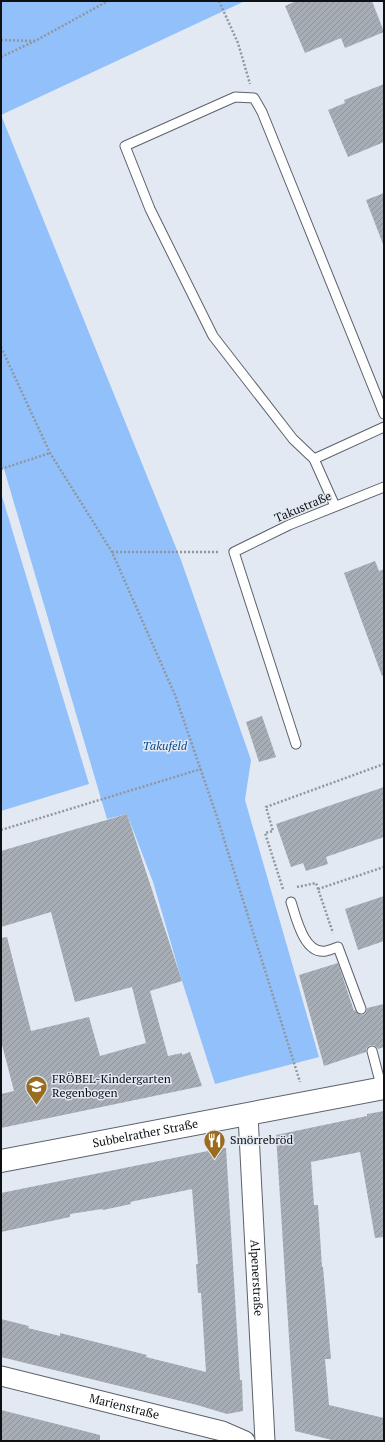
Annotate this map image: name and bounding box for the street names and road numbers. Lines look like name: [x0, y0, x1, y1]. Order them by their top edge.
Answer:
street label: Takustraße: [272, 488, 333, 525]
street label: Subbelrather Straße: [91, 1116, 199, 1150]
street label: Alpenerstraße: [248, 1239, 266, 1316]
street label: Marienstraße: [88, 1390, 161, 1422]

